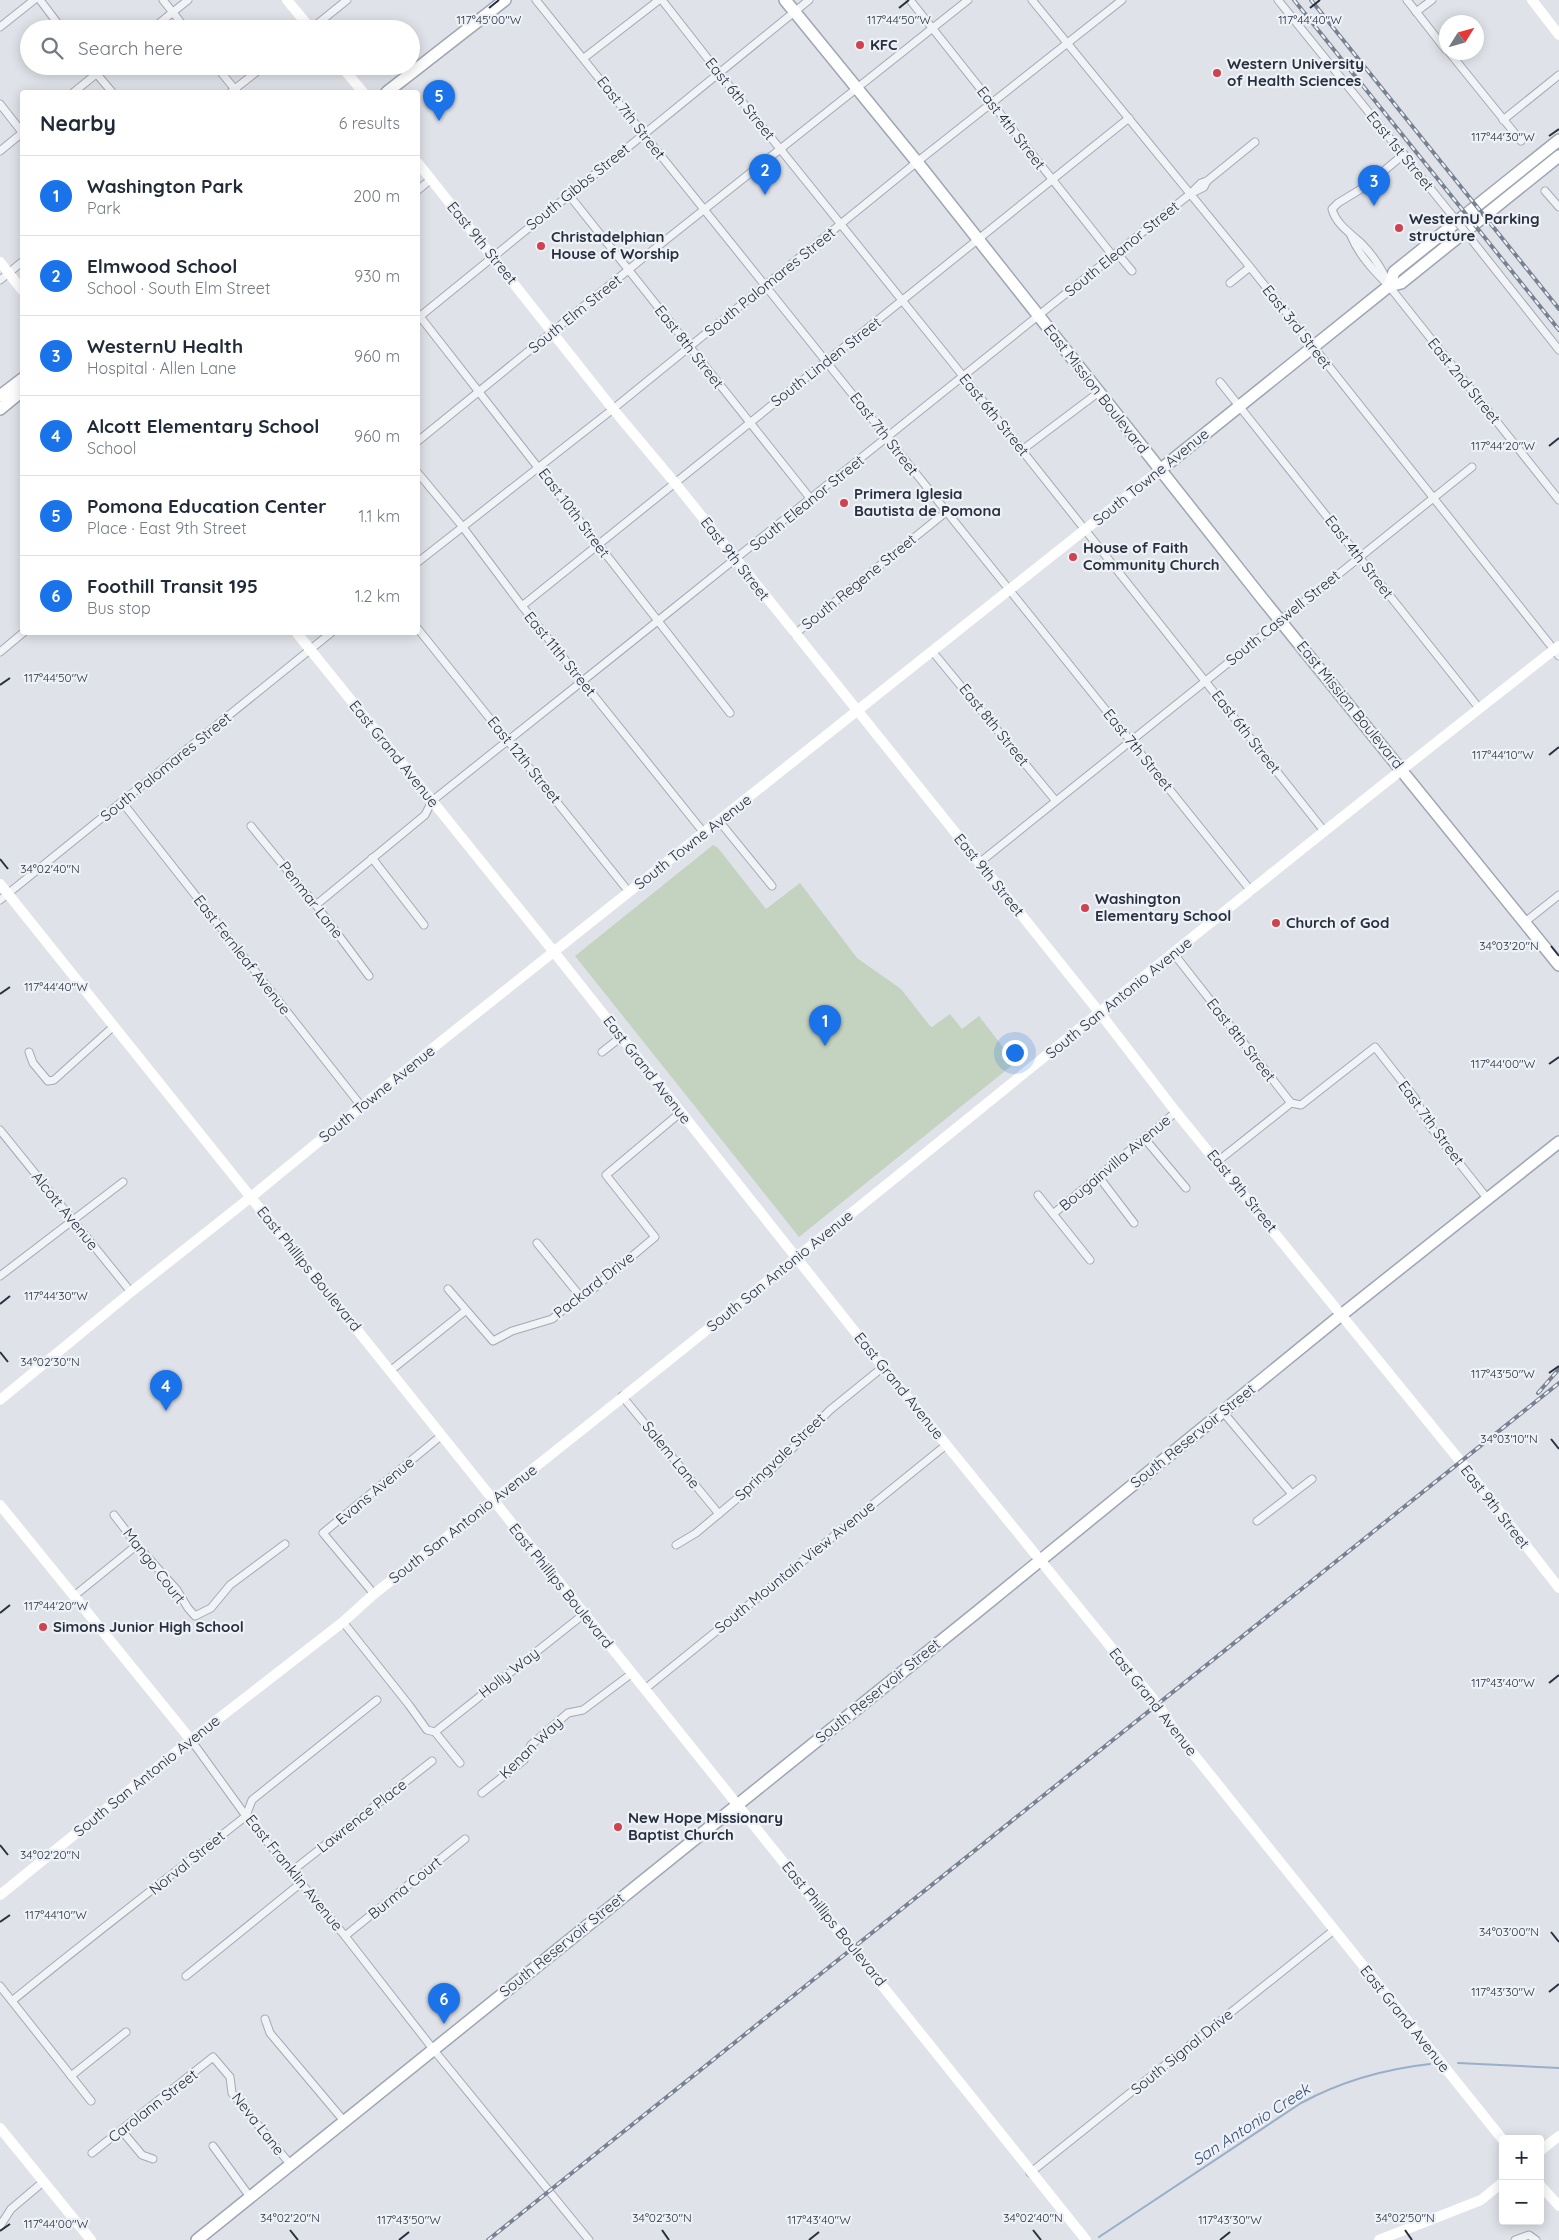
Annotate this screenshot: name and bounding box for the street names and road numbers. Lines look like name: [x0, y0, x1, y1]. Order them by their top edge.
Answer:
street label: East 6th Street: [701, 54, 779, 144]
street label: East 7th Street: [593, 72, 670, 163]
street label: East 4th Street: [973, 82, 1050, 173]
street label: East 1st Street: [1363, 107, 1438, 194]
street label: South Gibbs Street: [522, 139, 633, 234]
street label: East 9th Street: [443, 197, 522, 288]
street label: South Eleanor Street: [1061, 197, 1183, 301]
street label: South Palomares Street: [700, 223, 839, 340]
street label: South Elm Street: [524, 270, 625, 357]
street label: East 3rd Street: [1259, 281, 1336, 372]
street label: East 8th Street: [651, 301, 728, 392]
street label: South Linden Street: [767, 313, 885, 411]
street label: East Mission Boulevard: [1040, 320, 1153, 457]
street label: East 2nd Street: [1424, 334, 1505, 427]
street label: East 6th Street: [955, 370, 1033, 460]
street label: East 7th Street: [846, 388, 923, 479]
street label: South Towne Avenue: [1089, 424, 1213, 529]
street label: South Eleanor Street: [746, 451, 868, 555]
street label: East 10th Street: [535, 464, 614, 561]
street label: East 4th Street: [1321, 511, 1398, 602]
street label: East 9th Street: [697, 513, 774, 604]
street label: South Regene Street: [798, 530, 920, 634]
street label: South Caswell Street: [1222, 566, 1344, 669]
street label: East 11th Street: [520, 607, 600, 700]
street label: East Mission Boulevard: [1293, 637, 1408, 772]
street label: East 8th Street: [955, 680, 1033, 770]
street label: East 6th Street: [1208, 686, 1285, 777]
street label: East Grand Avenue: [345, 696, 443, 811]
street label: East 7th Street: [1099, 705, 1177, 795]
street label: South Palomares Street: [96, 708, 235, 825]
street label: East 12th Street: [484, 712, 565, 807]
street label: South Towne Avenue: [630, 790, 755, 893]
street label: East 9th Street: [950, 829, 1029, 920]
street label: Penmar Lane: [275, 857, 347, 942]
street label: East Fernleaf Avenue: [190, 891, 295, 1018]
street label: South San Antonio Avenue: [1042, 933, 1196, 1063]
street label: East 8th Street: [1203, 994, 1280, 1085]
street label: East Grand Avenue: [599, 1012, 696, 1128]
street label: South Towne Avenue: [315, 1041, 439, 1146]
street label: East 7th Street: [1394, 1077, 1469, 1169]
street label: Bougainvilla Avenue: [1055, 1110, 1174, 1215]
street label: East 9th Street: [1203, 1145, 1282, 1236]
street label: Alcott Avenue: [28, 1168, 103, 1254]
street label: East Phillips Boulevard: [253, 1202, 366, 1335]
street label: South San Antonio Avenue: [703, 1206, 857, 1336]
street label: Packard Drive: [549, 1247, 638, 1322]
street label: East Grand Avenue: [850, 1328, 948, 1443]
street label: South Reservoir Street: [1126, 1379, 1259, 1492]
street label: Springvale Street: [730, 1409, 829, 1505]
street label: Salem Lane: [638, 1417, 704, 1492]
street label: Evans Avenue: [332, 1452, 418, 1529]
street label: South San Antonio Avenue: [385, 1460, 541, 1587]
street label: East 9th Street: [1457, 1461, 1534, 1552]
street label: South Mountain View Avenue: [711, 1496, 879, 1637]
street label: East Phillips Boulevard: [505, 1519, 618, 1652]
street label: Mango Court: [119, 1524, 190, 1607]
street label: South Reservoir Street: [811, 1634, 944, 1747]
street label: Holly Way: [475, 1643, 543, 1702]
street label: East Grand Avenue: [1105, 1644, 1202, 1760]
street label: South San Antonio Avenue: [70, 1711, 224, 1841]
street label: Kenan Way: [495, 1713, 566, 1783]
street label: Lawrence Place: [313, 1775, 410, 1857]
street label: East Franklin Avenue: [242, 1811, 347, 1935]
street label: Norval Street: [145, 1826, 228, 1899]
street label: Burma Court: [364, 1852, 445, 1923]
street label: East Phillips Boulevard: [778, 1857, 891, 1990]
street label: South Reservoir Street: [495, 1888, 628, 2001]
street label: East Grand Avenue: [1356, 1961, 1454, 2076]
street label: South Signal Drive: [1127, 2005, 1237, 2099]
street label: Carolann Street: [104, 2065, 201, 2146]
street label: Neva Lane: [228, 2088, 289, 2159]

